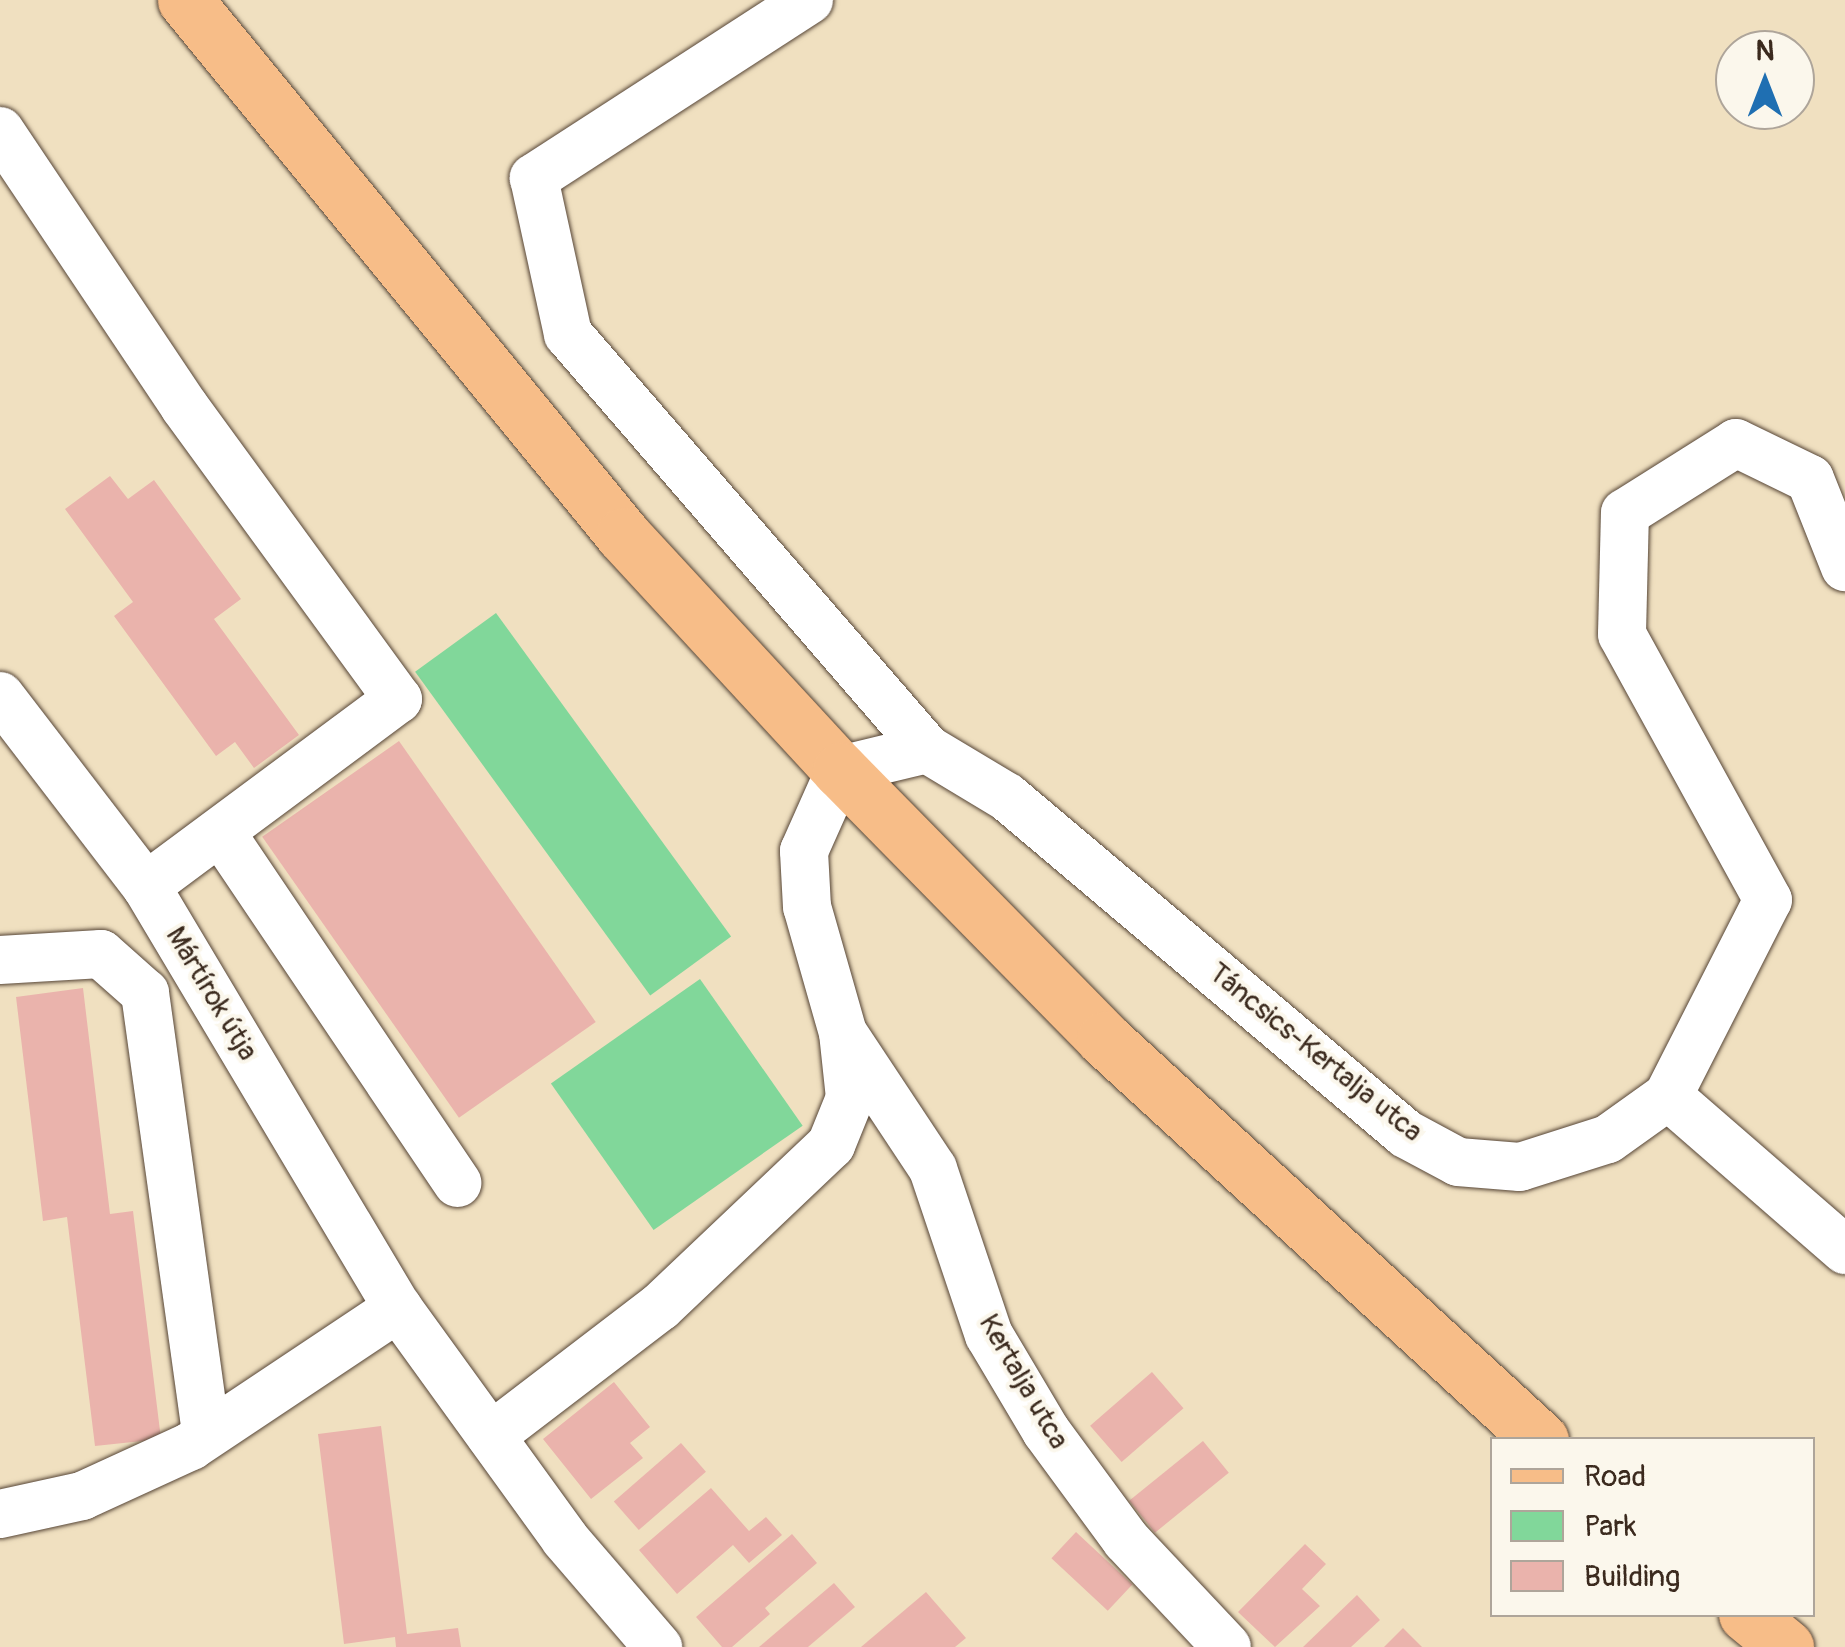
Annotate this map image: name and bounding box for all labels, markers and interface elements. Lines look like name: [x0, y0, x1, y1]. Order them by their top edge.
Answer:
north arrow: [1715, 30, 1815, 130]
text: N: [1756, 34, 1774, 69]
street label: Mártírok útja: [158, 921, 264, 1067]
street label: Táncsics-Kertalja utca: [1202, 957, 1428, 1149]
street label: Kertalja utca: [971, 1309, 1075, 1455]
legend: [1490, 1437, 1815, 1617]
text: Road: [1584, 1458, 1646, 1495]
text: Park: [1584, 1508, 1637, 1545]
text: Building: [1584, 1558, 1680, 1595]

